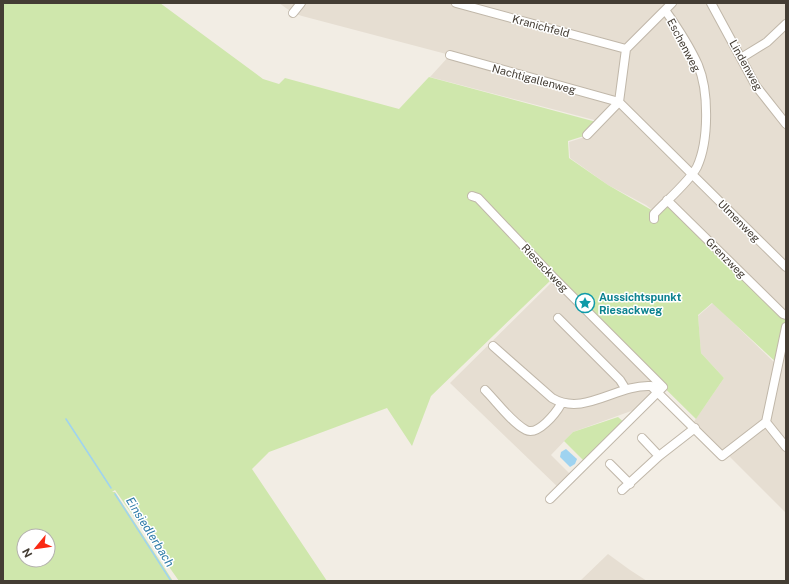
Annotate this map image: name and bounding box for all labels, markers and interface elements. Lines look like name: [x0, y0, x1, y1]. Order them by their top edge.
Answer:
street label: Kranichfeld: [511, 13, 571, 39]
street label: Eschenweg: [665, 16, 703, 74]
street label: Lindenweg: [727, 38, 765, 93]
street label: Nachtigallenweg: [491, 62, 577, 96]
street label: Ulmenweg: [716, 198, 763, 245]
street label: Grenzweg: [704, 236, 749, 281]
street label: Riesackweg: [519, 242, 571, 294]
place label: Aussichtspunkt Riesackweg: [599, 291, 682, 316]
place icon: Aussichtspunkt Riesackweg: [574, 292, 596, 314]
water label: Einsiedlerbach: [123, 495, 177, 570]
north arrow: [16, 528, 56, 568]
text: N: [20, 546, 35, 560]

